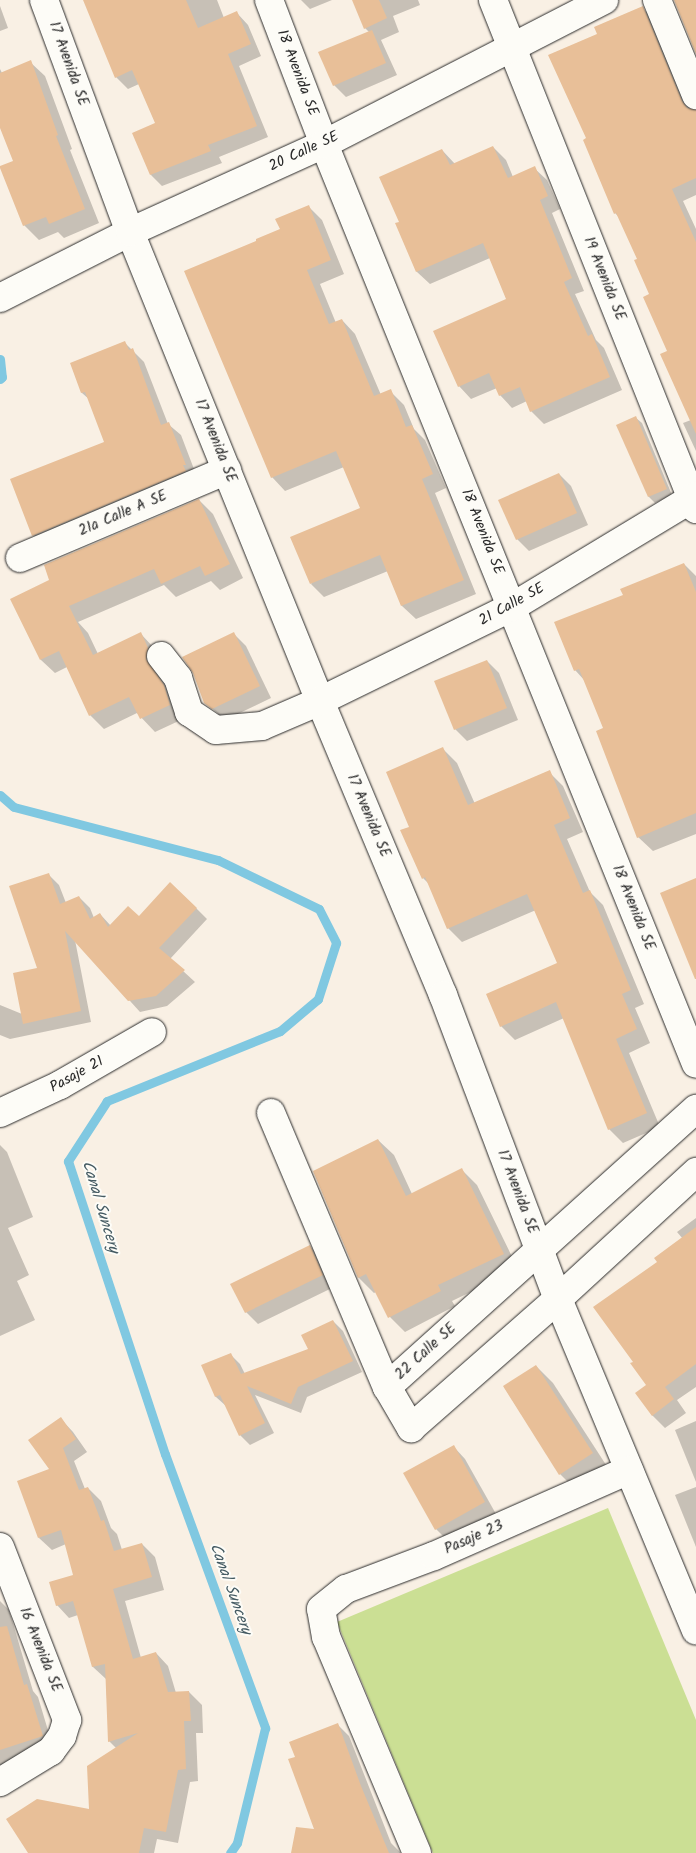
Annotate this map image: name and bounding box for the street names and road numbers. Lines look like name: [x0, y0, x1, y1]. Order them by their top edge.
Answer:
street label: 17 Avenida SE: [44, 19, 92, 109]
street label: 18 Avenida SE: [272, 27, 322, 119]
street label: 20 Calle SE: [266, 128, 342, 176]
street label: 19 Avenida SE: [579, 234, 629, 324]
street label: 17 Avenida SE: [190, 397, 240, 485]
street label: 21a Calle A SE: [76, 487, 170, 541]
street label: 18 Avenida SE: [457, 487, 507, 577]
street label: 21 Calle SE: [476, 580, 548, 630]
street label: 17 Avenida SE: [342, 772, 394, 860]
street label: 18 Avenida SE: [608, 863, 658, 953]
street label: Pasaje 21: [47, 1053, 107, 1097]
street label: 17 Avenida SE: [493, 1147, 541, 1237]
street label: 22 Calle SE: [392, 1320, 460, 1384]
street label: Pasaje 23: [442, 1517, 506, 1559]
street label: 16 Avenida SE: [15, 1605, 65, 1695]

